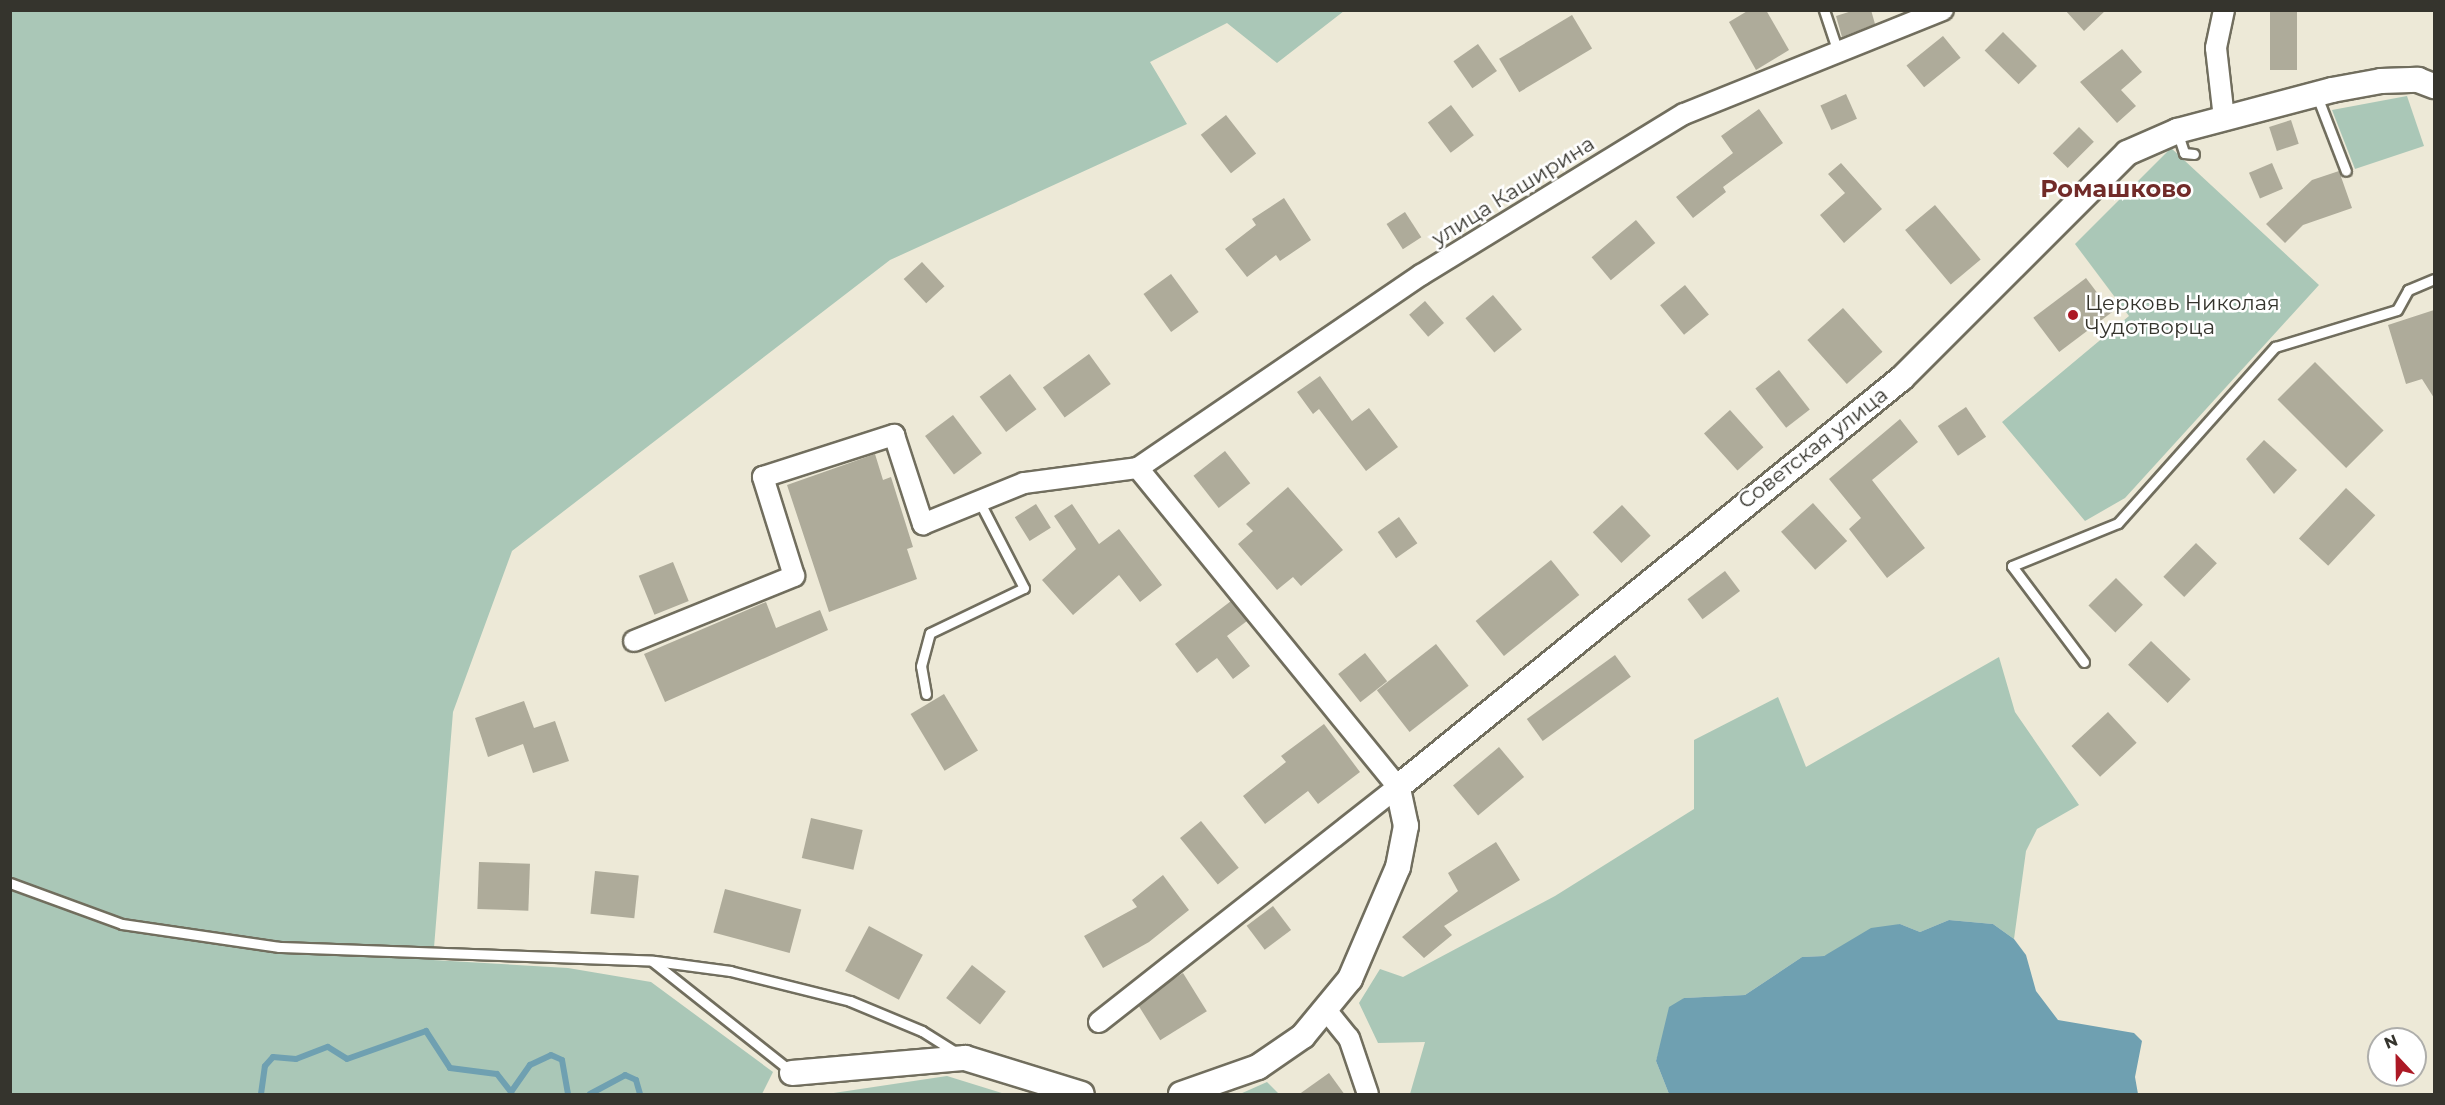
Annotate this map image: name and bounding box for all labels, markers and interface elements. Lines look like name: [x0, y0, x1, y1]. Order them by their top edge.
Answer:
street label: улица Каширина: [1427, 131, 1599, 251]
district label: Ромашково: [2040, 175, 2192, 203]
place label: Церковь Николая Чудотворца: [2085, 290, 2280, 340]
marker: Церковь Николая Чудотворца: [2066, 308, 2080, 322]
street label: Советская улица: [1733, 382, 1893, 514]
north arrow: [2367, 1027, 2427, 1087]
text: N: [2381, 1030, 2400, 1053]

